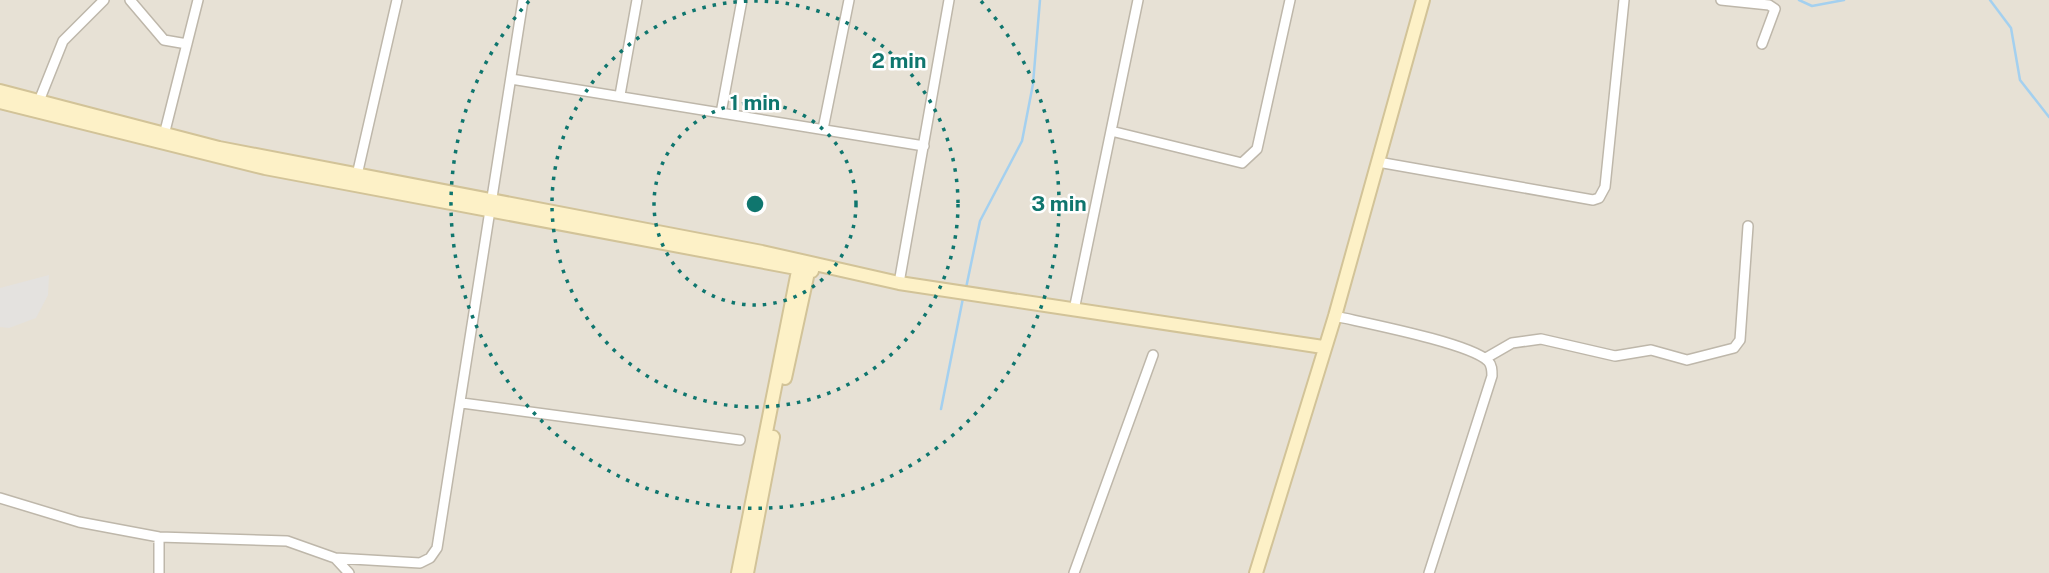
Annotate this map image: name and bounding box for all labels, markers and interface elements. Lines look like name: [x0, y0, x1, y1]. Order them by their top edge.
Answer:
text: 2 min: [871, 48, 927, 73]
text: 1 min: [730, 90, 780, 115]
text: 3 min: [1031, 191, 1087, 216]
centre of rings: [743, 192, 767, 216]

